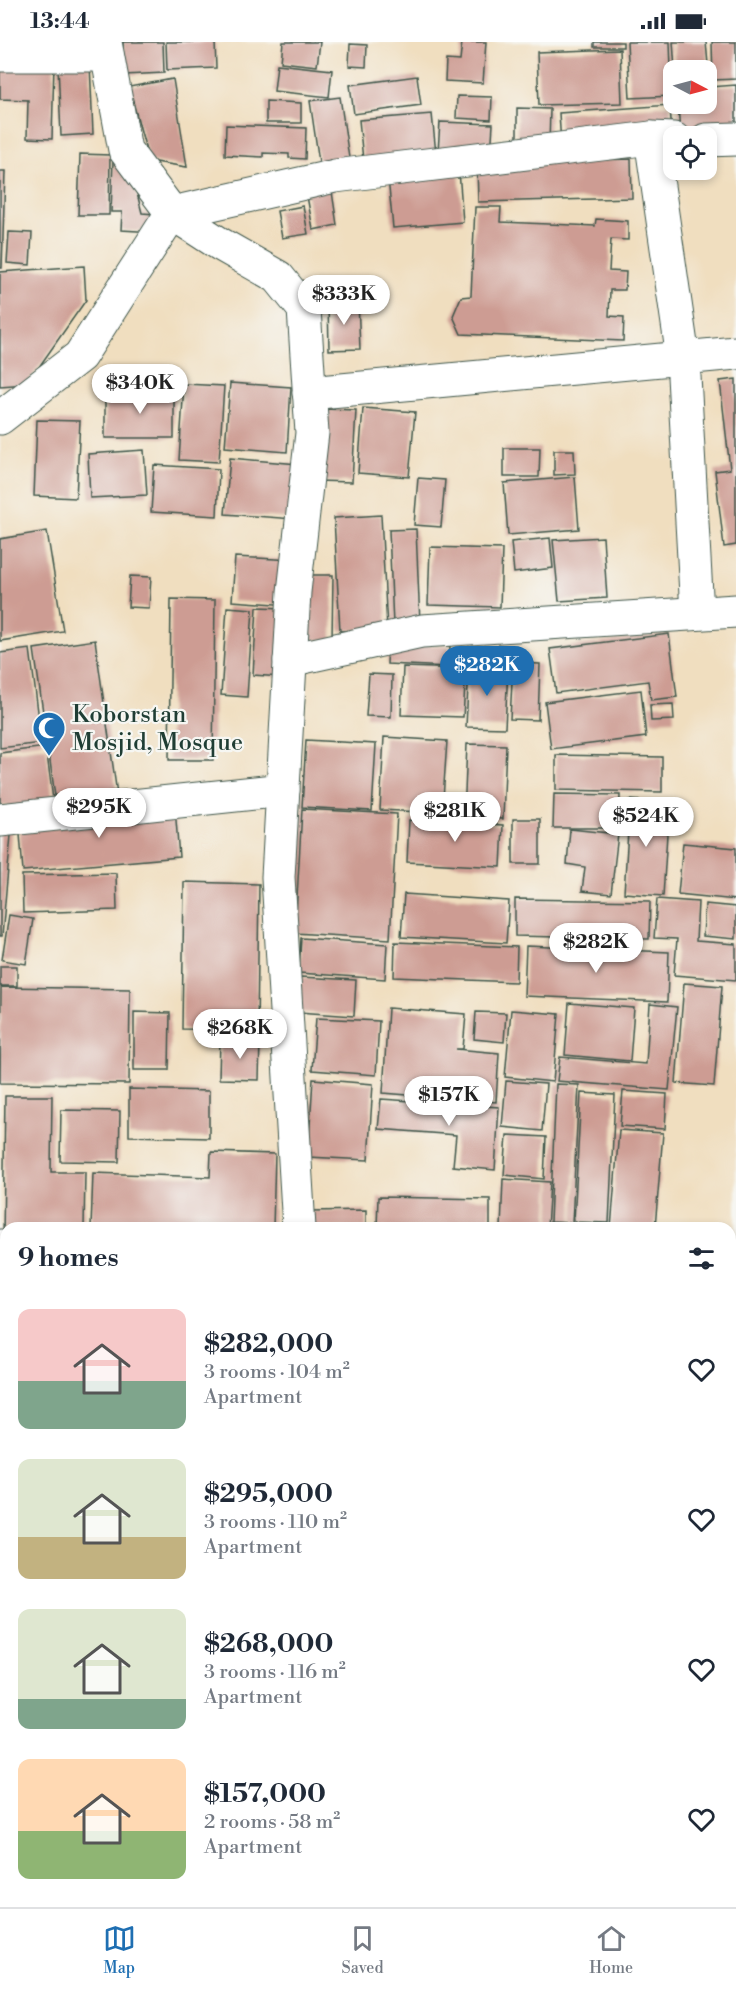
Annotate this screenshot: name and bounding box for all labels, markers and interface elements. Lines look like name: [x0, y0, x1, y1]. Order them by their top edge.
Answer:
text: 13:44: [30, 8, 90, 35]
north arrow: [663, 60, 717, 114]
map controls: [663, 60, 717, 180]
button: locate: [663, 126, 717, 180]
pin: $333K: [302, 275, 386, 326]
text: $333K: [312, 282, 376, 307]
pin: $340K: [98, 364, 182, 415]
text: $340K: [106, 371, 174, 396]
pin: $282K: [445, 646, 529, 697]
text: $282K: [454, 653, 520, 678]
place label: Koborstan Mosjid, Mosque: [72, 700, 243, 758]
mosque icon: Koborstan Mosjid, Mosque: [31, 710, 67, 757]
pin: $295K: [57, 788, 141, 839]
pin: $281K: [413, 792, 497, 843]
text: $295K: [66, 795, 132, 820]
pin: $524K: [604, 797, 688, 848]
text: $281K: [424, 799, 486, 824]
text: $524K: [613, 804, 679, 829]
pin: $282K: [554, 923, 638, 974]
text: $282K: [563, 930, 629, 955]
pin: $268K: [198, 1009, 282, 1060]
text: $268K: [207, 1016, 273, 1041]
pin: $157K: [407, 1076, 491, 1127]
text: $157K: [418, 1083, 480, 1108]
text: 9 homes: [18, 1242, 119, 1274]
icon: filters: [685, 1242, 718, 1275]
text: $282,000: [204, 1328, 333, 1360]
icon: home: [66, 1333, 138, 1405]
icon: heart: [685, 1353, 718, 1386]
text: 3 rooms · 104 m²: [204, 1360, 350, 1385]
text: Apartment: [204, 1385, 302, 1410]
text: $295,000: [204, 1478, 333, 1510]
icon: home: [66, 1483, 138, 1555]
icon: heart: [685, 1503, 718, 1536]
text: 3 rooms · 110 m²: [204, 1510, 347, 1535]
text: Apartment: [204, 1535, 302, 1560]
text: $268,000: [204, 1628, 333, 1660]
icon: home: [66, 1633, 138, 1705]
icon: heart: [685, 1653, 718, 1686]
text: 3 rooms · 116 m²: [204, 1660, 346, 1685]
text: Apartment: [204, 1685, 302, 1710]
text: $157,000: [204, 1778, 326, 1810]
icon: home: [66, 1783, 138, 1855]
icon: heart: [685, 1803, 718, 1836]
text: 2 rooms · 58 m²: [204, 1810, 340, 1835]
text: Apartment: [204, 1835, 302, 1860]
tab: Map: [103, 1922, 136, 1978]
tab: Saved: [342, 1922, 384, 1978]
tab: Home: [589, 1922, 633, 1978]

